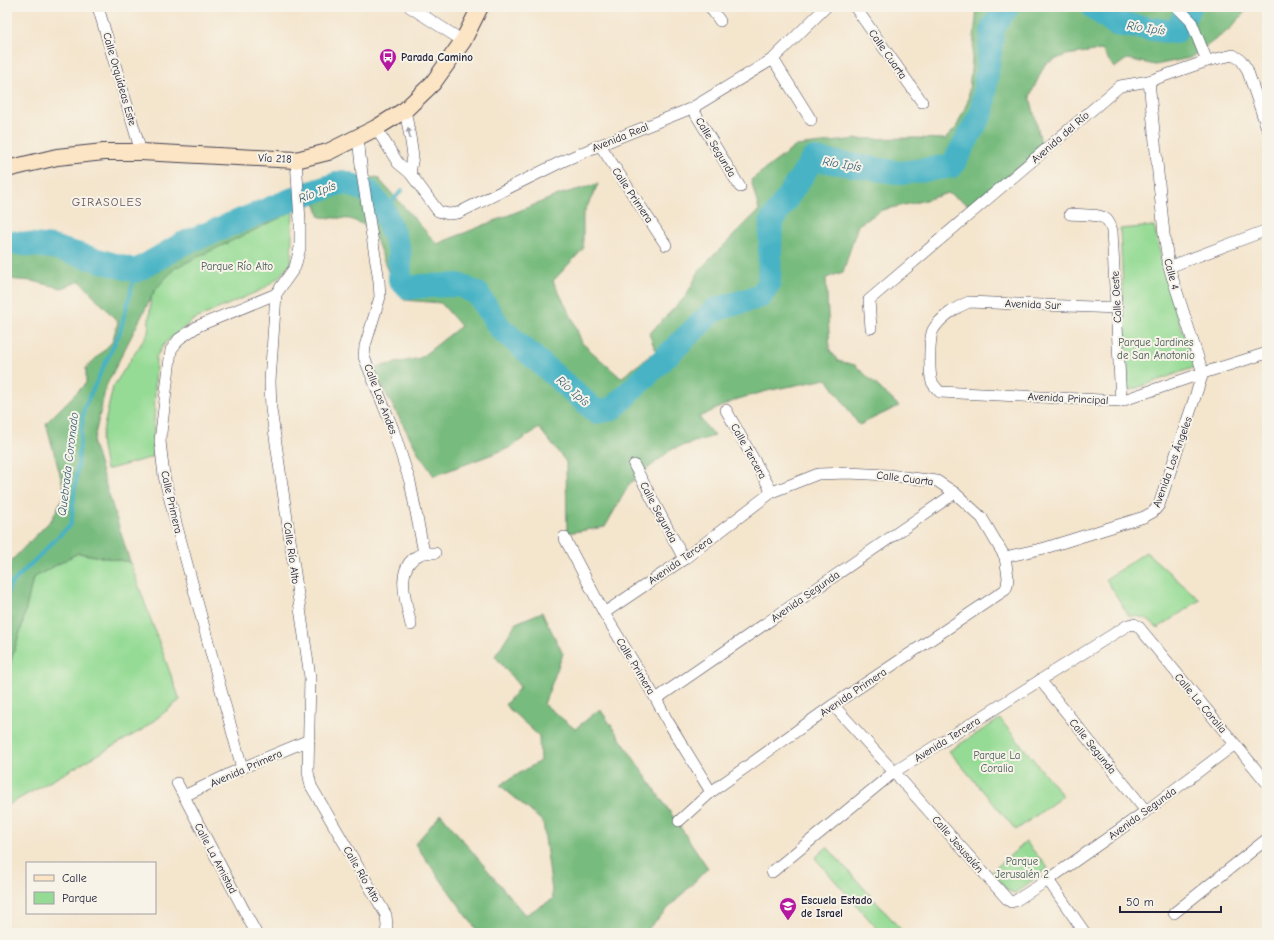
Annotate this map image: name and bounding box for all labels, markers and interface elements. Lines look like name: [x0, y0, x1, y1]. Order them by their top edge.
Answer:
water label: Río Ipís: [1126, 18, 1166, 38]
street label: Calle Cuarta: [866, 27, 909, 82]
street label: Calle Orquídeas Este: [100, 31, 139, 128]
bus stop icon: Parada Camino: [378, 47, 398, 72]
place label: Parada Camino: [401, 51, 473, 64]
street label: Avenida del Río: [1029, 109, 1092, 166]
street label: Calle Segunda: [693, 115, 738, 179]
street label: Avenida Real: [590, 120, 650, 155]
one-way arrow: [406, 127, 412, 139]
street label: Vía 218: [258, 151, 292, 166]
water label: Río Ipís: [822, 154, 862, 174]
street label: Calle Primera: [609, 165, 656, 225]
water label: Río Ipís: [296, 178, 338, 206]
district label: GIRASOLES: [72, 195, 142, 209]
street label: Calle 4: [1161, 257, 1182, 291]
park label: Parque Río Alto: [201, 260, 273, 273]
street label: Calle Oeste: [1109, 270, 1124, 323]
street label: Avenida Sur: [1005, 297, 1062, 312]
park label: Parque Jardines de San Anotonio: [1117, 336, 1195, 362]
street label: Calle Los Andes: [361, 362, 400, 437]
water label: Río Ipís: [554, 373, 592, 409]
street label: Avenida Principal: [1027, 390, 1109, 407]
water label: Quebrada Coronado: [55, 411, 81, 517]
street label: Avenida Los Ángeles: [1149, 414, 1195, 509]
street label: Calle Tercera: [728, 421, 769, 481]
street label: Calle Cuarta: [876, 469, 934, 488]
street label: Calle Primera: [158, 470, 185, 535]
street label: Calle Segunda: [637, 480, 680, 545]
street label: Calle Río Alto: [281, 521, 302, 585]
street label: Avenida Tercera: [646, 534, 715, 587]
street label: Avenida Segunda: [769, 568, 842, 625]
street label: Calle Primera: [614, 636, 658, 697]
street label: Avenida Primera: [818, 665, 889, 719]
street label: Calle La Coralia: [1172, 671, 1229, 736]
street label: Avenida Tercera: [912, 714, 983, 765]
street label: Calle Segunda: [1066, 716, 1119, 776]
street label: Avenida Primera: [208, 747, 284, 790]
park label: Parque La Coralia: [973, 749, 1021, 775]
street label: Avenida Segunda: [1106, 784, 1179, 842]
street label: Calle Jesusalén: [929, 813, 986, 876]
street label: Calle La Amistad: [192, 821, 240, 896]
street label: Calle Río Alto: [340, 844, 383, 905]
park label: Parque Jerusalén 2: [995, 855, 1049, 881]
legend: [26, 862, 156, 914]
text: Calle: [62, 871, 87, 885]
scale bar: [1120, 888, 1221, 914]
text: Parque: [62, 891, 97, 905]
place label: Escuela Estado de Israel: [801, 894, 872, 920]
text: 50 m: [1126, 895, 1154, 909]
school or university icon: Escuela Estado de Israel: [778, 896, 798, 921]

